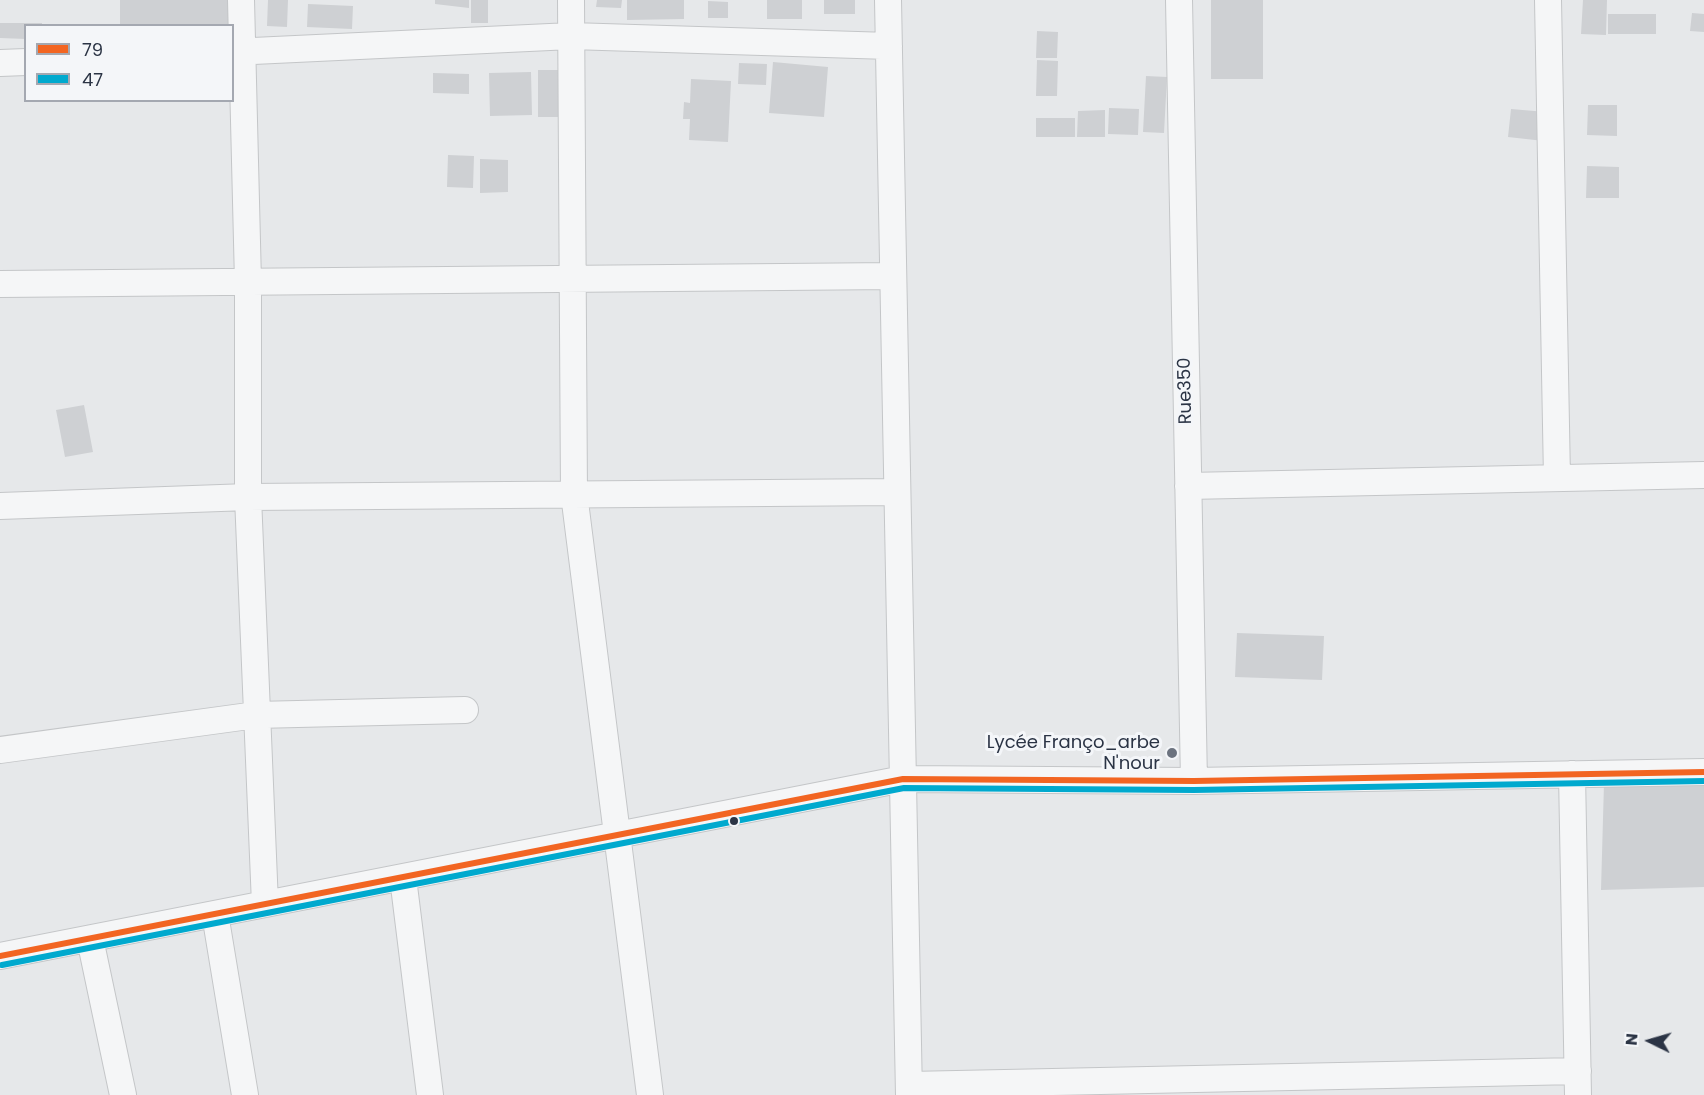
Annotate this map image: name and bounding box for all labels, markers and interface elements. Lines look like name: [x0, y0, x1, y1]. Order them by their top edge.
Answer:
legend: [24, 24, 234, 102]
text: 79: [82, 37, 103, 62]
text: 47: [82, 67, 103, 92]
street label: Rue350: [1175, 357, 1197, 425]
place label: Lycée Franço_arbe N'nour: [987, 732, 1160, 774]
marker: Lycée Franço_arbe N'nour: [1165, 746, 1179, 760]
unlabelled marker: [728, 815, 740, 827]
north arrow: [1620, 1011, 1680, 1071]
text: N: [1620, 1032, 1644, 1046]

